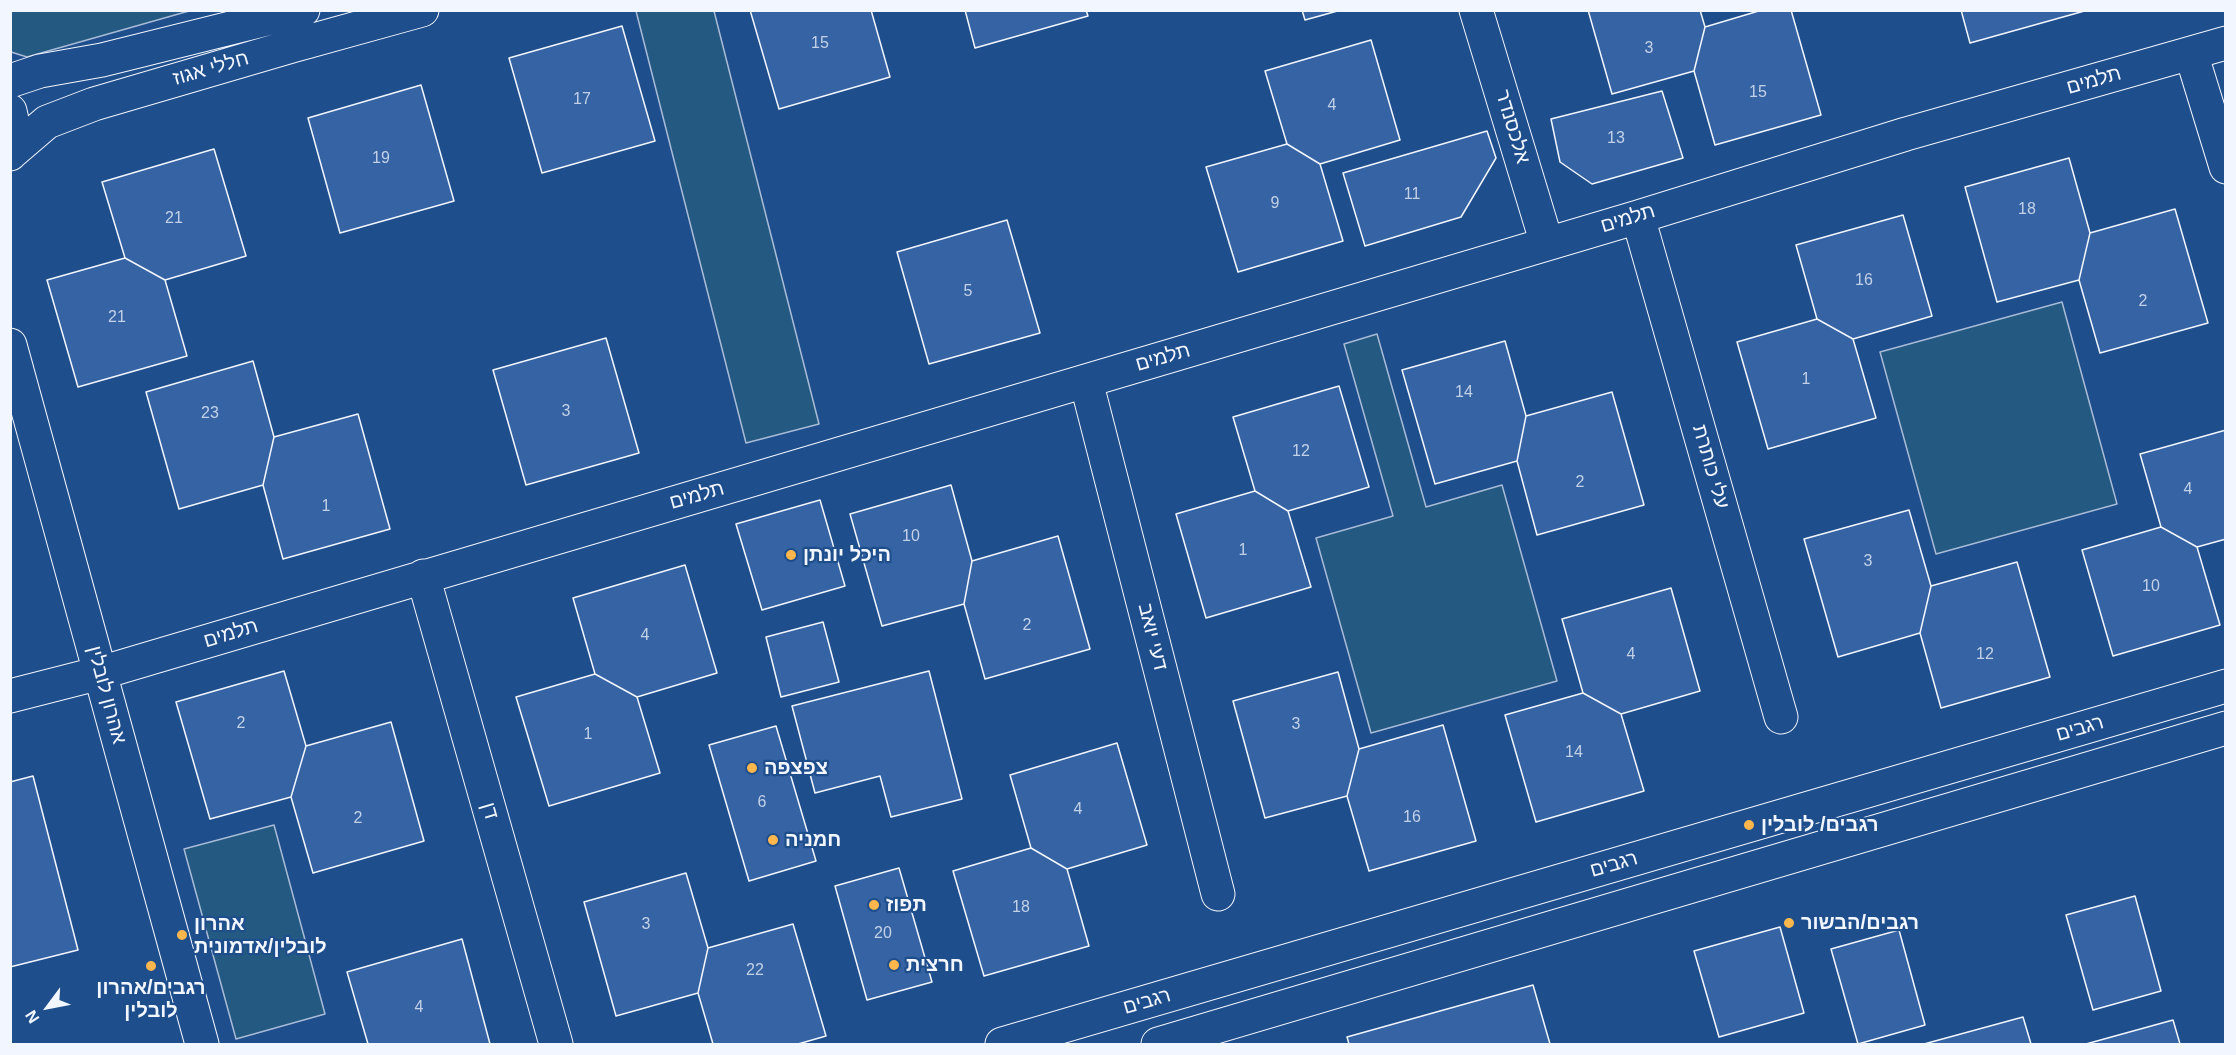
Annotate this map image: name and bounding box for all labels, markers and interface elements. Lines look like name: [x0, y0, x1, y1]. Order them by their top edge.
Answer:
house number: 15: [811, 34, 829, 54]
house number: 3: [1645, 39, 1653, 59]
street label: חללי אגוז: [170, 47, 252, 91]
street label: תלמים: [2064, 62, 2124, 100]
house number: 15: [1749, 83, 1767, 103]
street label: אלכסנדר: [1489, 87, 1535, 167]
house number: 17: [573, 90, 591, 110]
house number: 4: [1328, 96, 1336, 116]
house number: 13: [1607, 129, 1625, 149]
house number: 19: [372, 149, 390, 169]
house number: 11: [1404, 185, 1420, 205]
house number: 9: [1271, 194, 1279, 214]
street label: תלמים: [1598, 199, 1658, 239]
house number: 18: [2018, 200, 2036, 220]
house number: 21: [165, 209, 183, 229]
house number: 16: [1855, 271, 1873, 291]
house number: 5: [964, 282, 972, 302]
house number: 2: [2139, 292, 2147, 312]
house number: 21: [108, 308, 126, 328]
street label: תלמים: [1133, 339, 1193, 377]
house number: 1: [1802, 370, 1810, 390]
house number: 14: [1455, 383, 1473, 403]
house number: 3: [562, 402, 570, 422]
house number: 23: [201, 404, 219, 424]
street label: עלי כותרת: [1687, 422, 1733, 512]
house number: 12: [1292, 442, 1310, 462]
house number: 2: [1576, 473, 1584, 493]
street label: תלמים: [667, 477, 727, 515]
house number: 4: [2184, 480, 2192, 500]
house number: 1: [322, 497, 330, 517]
house number: 10: [902, 527, 920, 547]
house number: 1: [1239, 541, 1247, 561]
place label: היכל יונתן: [803, 543, 891, 567]
marker: היכל יונתן: [784, 548, 798, 562]
house number: 3: [1864, 552, 1872, 572]
house number: 10: [2142, 577, 2160, 597]
street label: דעי יואב: [1132, 601, 1172, 673]
street label: תלמים: [201, 614, 261, 654]
house number: 2: [1023, 616, 1031, 636]
house number: 4: [641, 626, 649, 646]
street label: אהרון לובלין: [81, 643, 131, 747]
house number: 4: [1627, 645, 1635, 665]
house number: 12: [1976, 645, 1994, 665]
street label: רגבים: [2053, 711, 2107, 747]
house number: 2: [237, 714, 245, 734]
house number: 3: [1292, 715, 1300, 735]
house number: 1: [584, 725, 592, 745]
house number: 14: [1565, 743, 1583, 763]
place label: צפצפה: [764, 756, 828, 780]
marker: צפצפה: [745, 761, 759, 775]
house number: 6: [758, 793, 766, 813]
street label: דן: [475, 800, 503, 822]
house number: 4: [1074, 800, 1082, 820]
house number: 16: [1403, 808, 1421, 828]
house number: 2: [354, 809, 362, 829]
place label: רגבים/ לובלין: [1761, 813, 1878, 837]
marker: רגבים/ לובלין: [1742, 818, 1756, 832]
place label: חמניה: [785, 828, 841, 852]
marker: חמניה: [766, 833, 780, 847]
street label: רגבים: [1587, 847, 1641, 883]
place label: תפוז: [886, 893, 927, 917]
marker: תפוז: [867, 898, 881, 912]
house number: 18: [1012, 898, 1030, 918]
place label: רגבים/הבשור: [1801, 911, 1919, 935]
place label: אהרון לובלין/אדמונית: [194, 912, 327, 959]
house number: 3: [642, 915, 650, 935]
marker: רגבים/הבשור: [1782, 916, 1796, 930]
house number: 20: [874, 924, 892, 944]
marker: אהרון לובלין/אדמונית: [175, 928, 189, 942]
place label: חרצית: [906, 953, 964, 977]
marker: חרצית: [887, 958, 901, 972]
marker: רגבים/אהרון לובלין: [144, 959, 158, 973]
house number: 22: [746, 961, 764, 981]
place label: רגבים/אהרון לובלין: [96, 976, 206, 1023]
north arrow: [18, 977, 78, 1037]
street label: רגבים: [1120, 984, 1174, 1020]
house number: 4: [415, 998, 423, 1018]
text: N: [22, 1007, 43, 1026]

